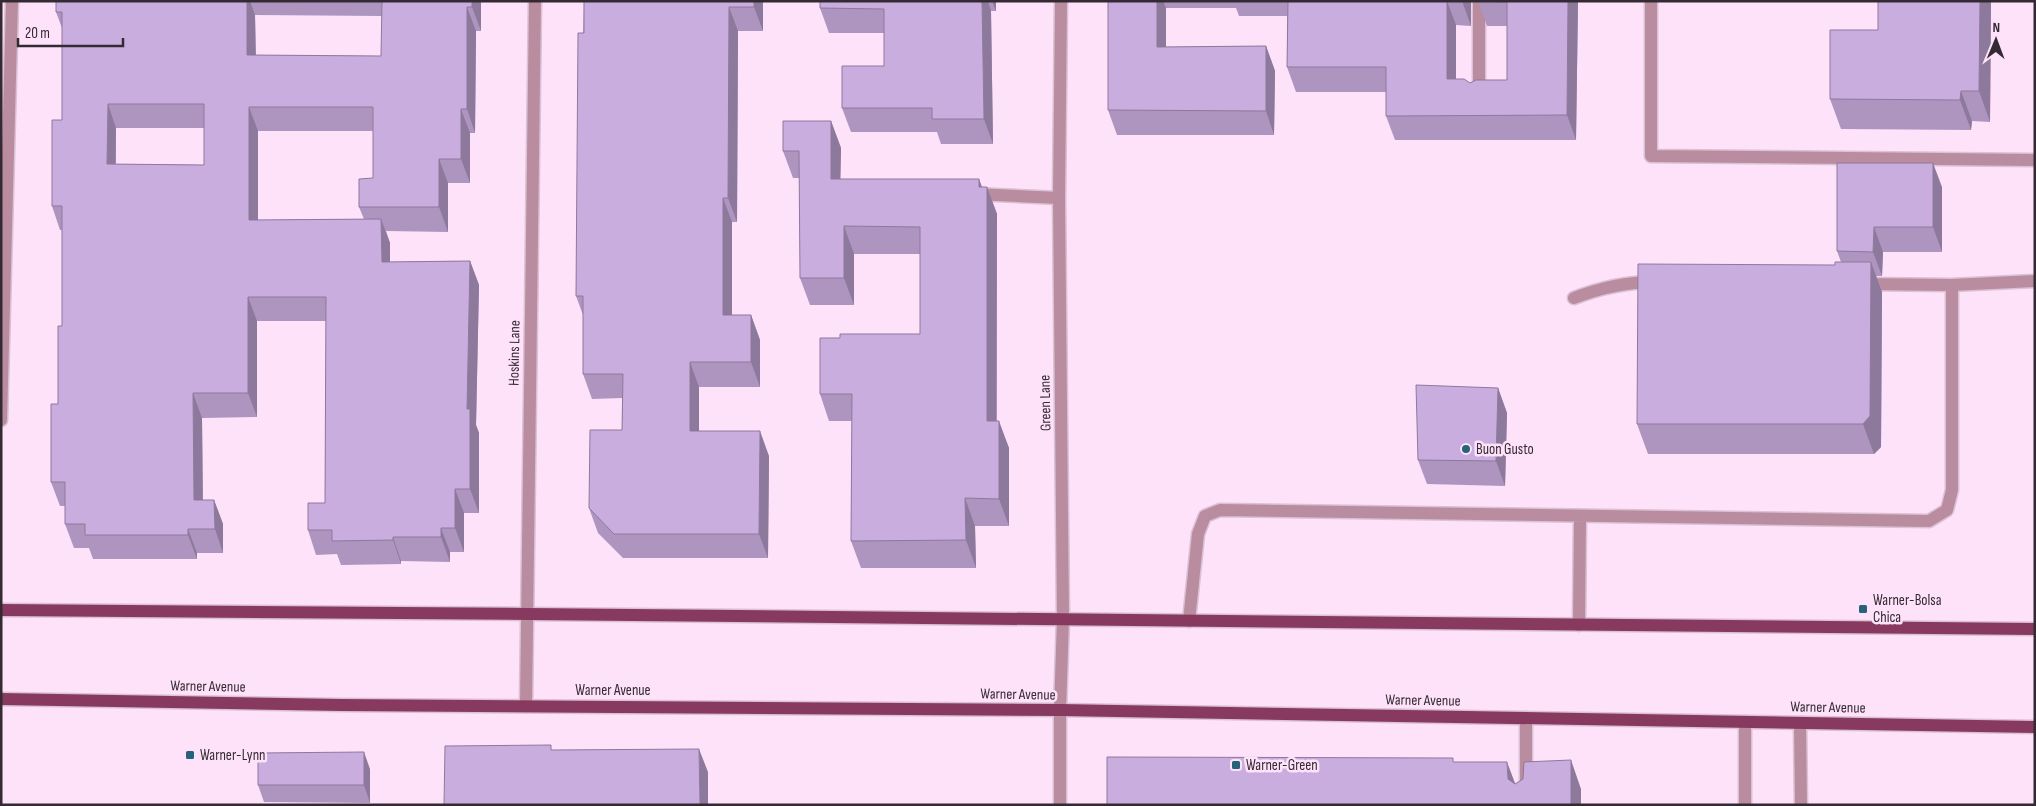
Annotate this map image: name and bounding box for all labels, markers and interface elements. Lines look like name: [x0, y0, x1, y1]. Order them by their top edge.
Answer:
scale bar: [18, 15, 122, 47]
north arrow: [1971, 15, 2021, 65]
text: N: [1992, 19, 2000, 36]
text: 20 m: [25, 24, 50, 43]
street label: Hoskins Lane: [504, 320, 525, 386]
street label: Green Lane: [1036, 375, 1055, 431]
place label: Buon Gusto: [1476, 440, 1534, 459]
marker: Buon Gusto: [1460, 443, 1472, 455]
place label: Warner-Bolsa Chica: [1873, 591, 1942, 627]
marker: Warner-Bolsa Chica: [1857, 603, 1869, 615]
street label: Warner Avenue: [170, 676, 246, 697]
street label: Warner Avenue: [575, 681, 651, 700]
street label: Warner Avenue: [980, 684, 1056, 705]
street label: Warner Avenue: [1385, 690, 1461, 711]
street label: Warner Avenue: [1790, 697, 1866, 718]
place label: Warner-Lynn: [200, 746, 265, 765]
marker: Warner-Lynn: [184, 749, 196, 761]
place label: Warner-Green: [1246, 756, 1318, 775]
marker: Warner-Green: [1230, 759, 1242, 771]

